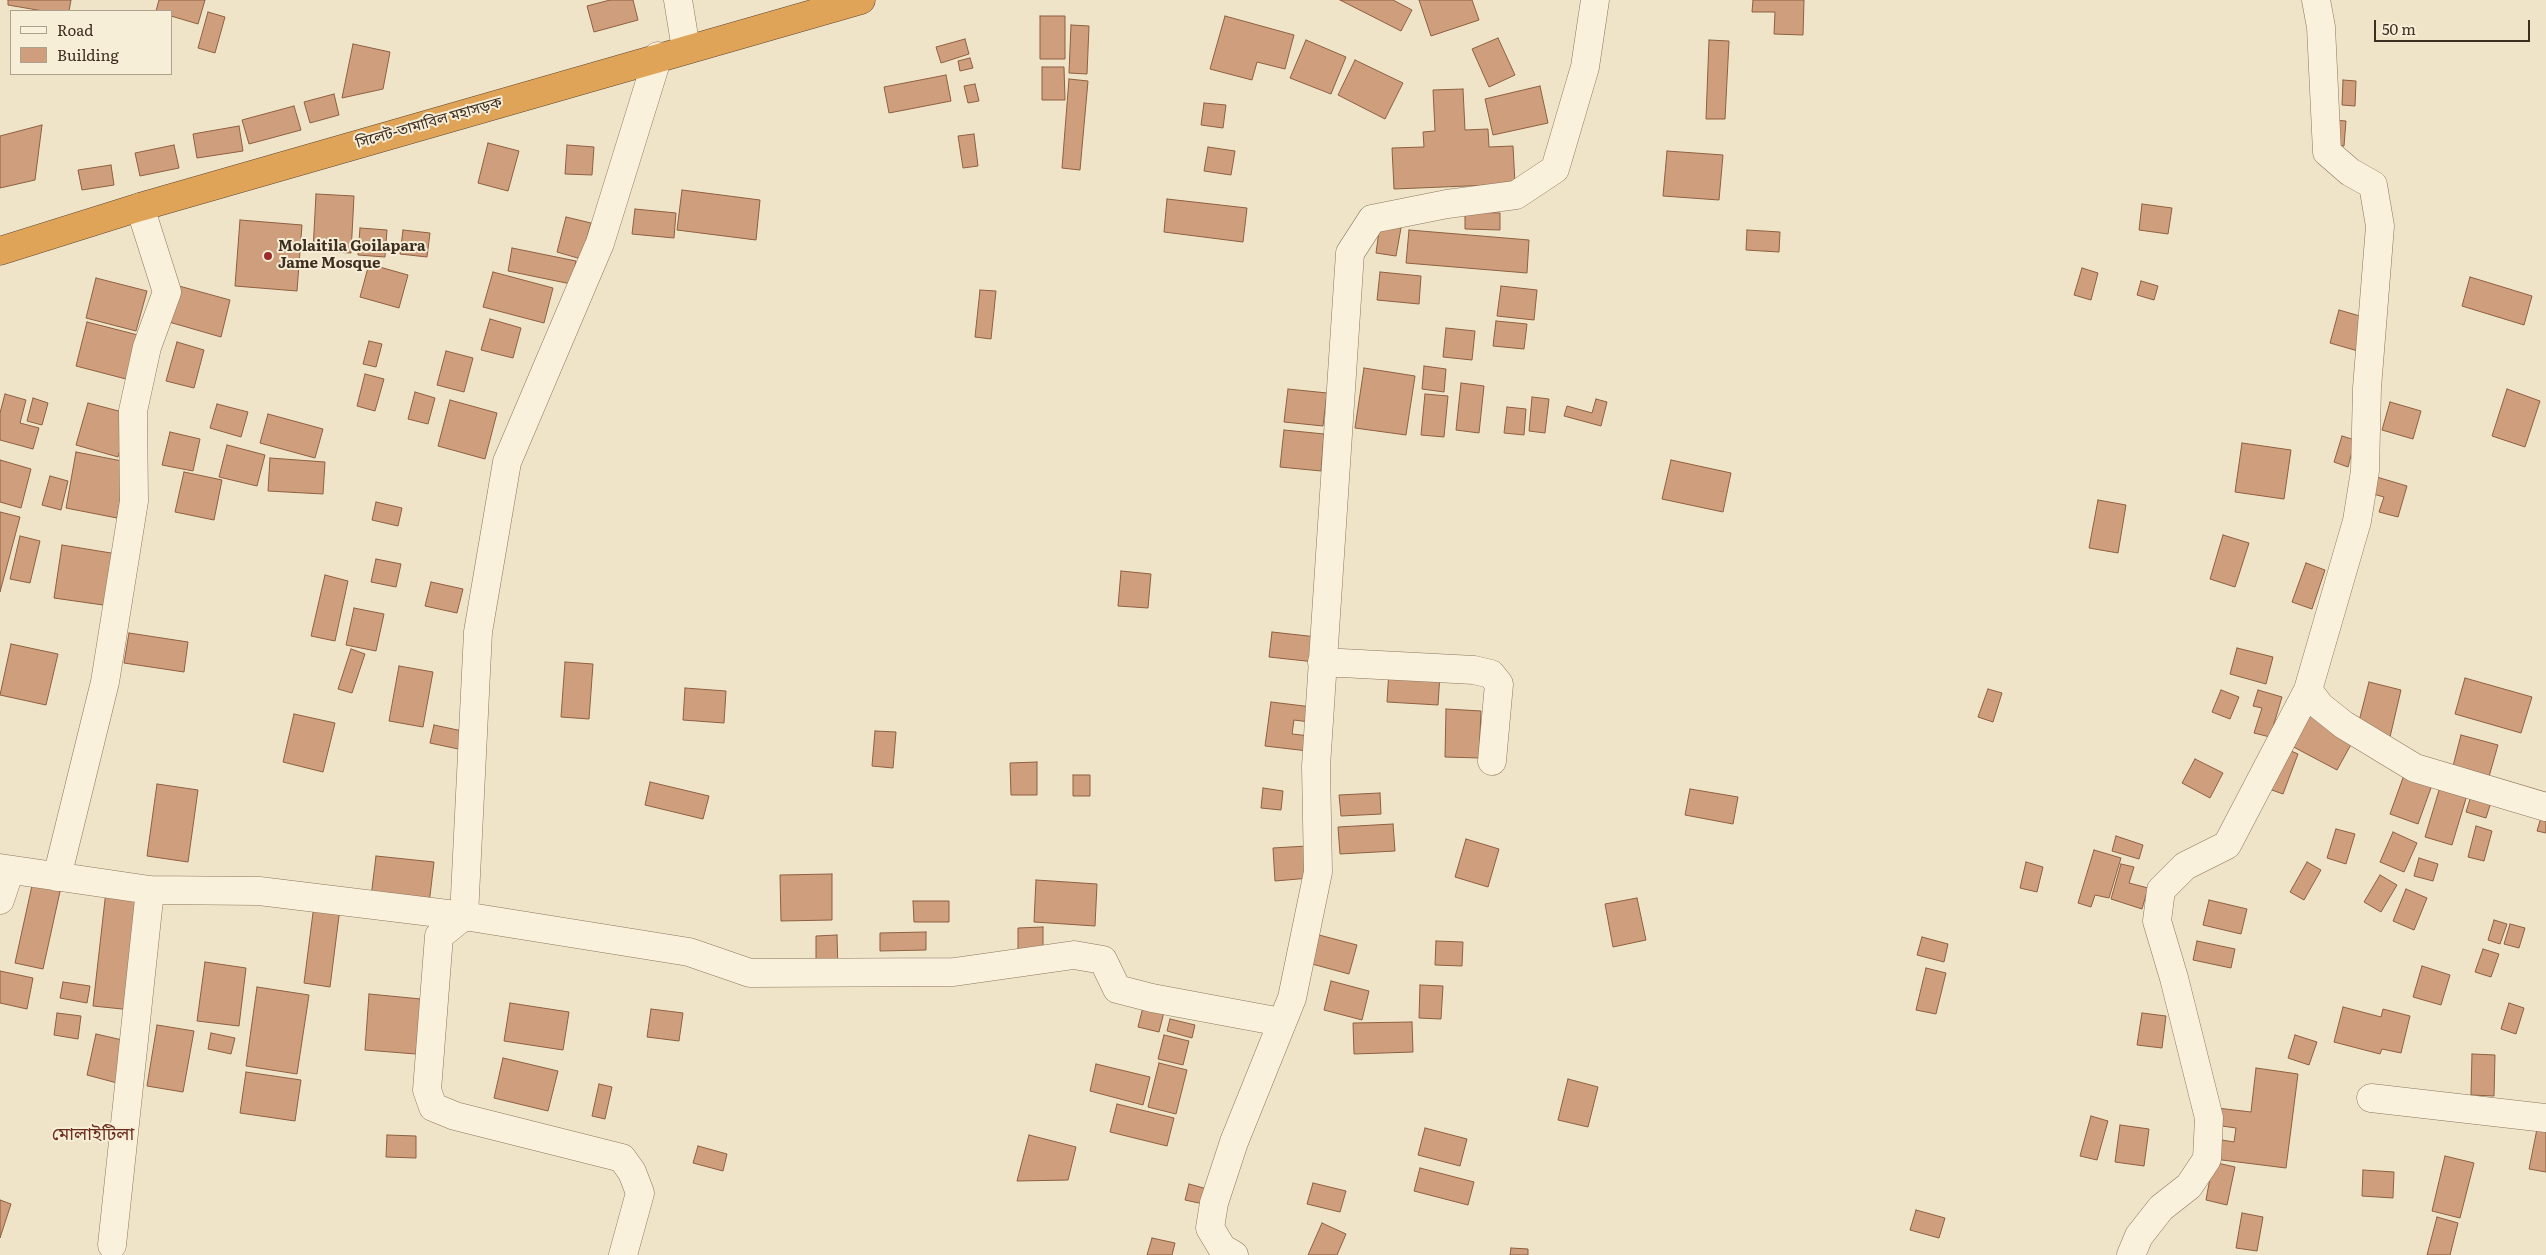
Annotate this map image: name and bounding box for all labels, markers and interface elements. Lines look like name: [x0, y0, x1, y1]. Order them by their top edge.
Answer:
legend: [10, 10, 172, 75]
scale bar: [2376, 10, 2532, 42]
text: 50 m: [2382, 17, 2416, 40]
text: Road: [57, 18, 93, 41]
text: Building: [57, 43, 119, 66]
street label: সিলেট-তামাবিল মহাসড়ক: [354, 94, 504, 152]
place label: Molaitila Goilapara Jame Mosque: [278, 238, 426, 273]
marker: Molaitila Goilapara Jame Mosque: [262, 250, 274, 262]
district label: মোলাইটিলা: [52, 1124, 134, 1146]

